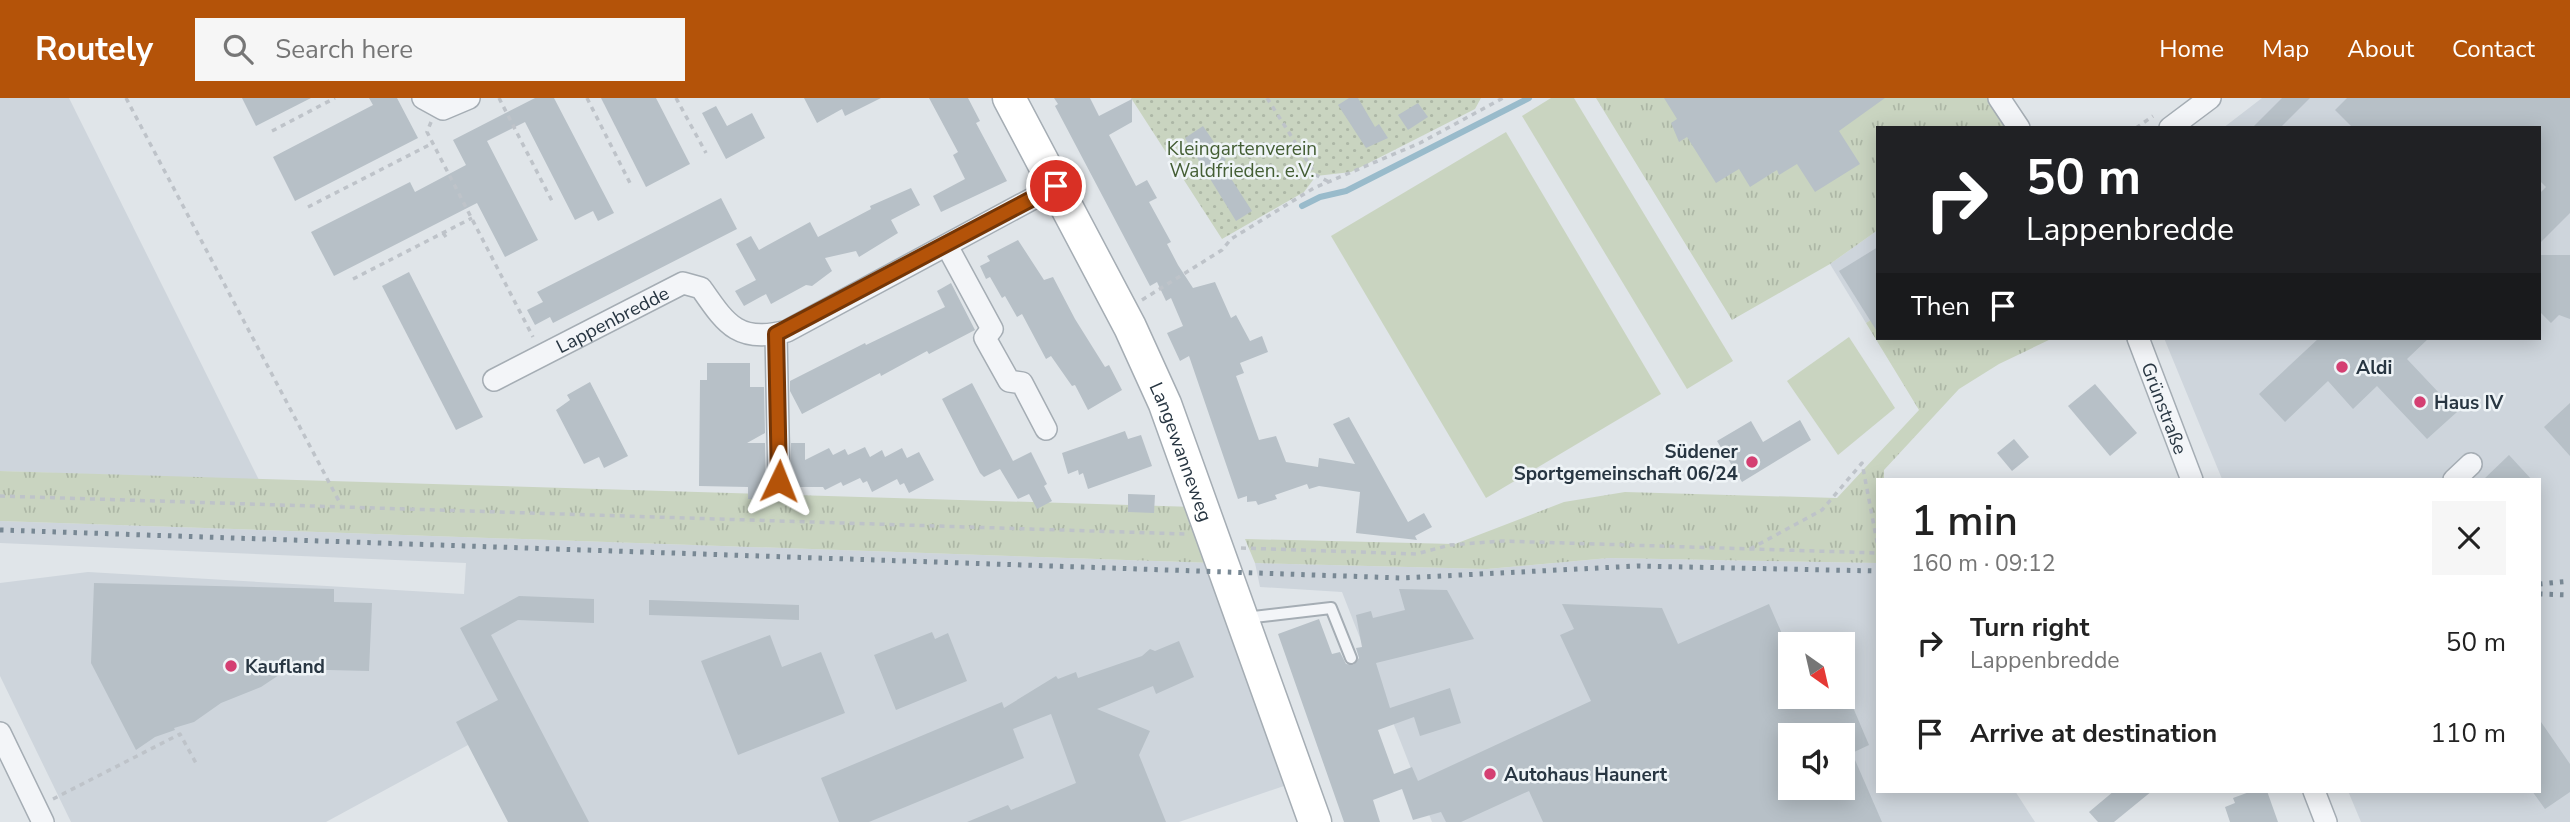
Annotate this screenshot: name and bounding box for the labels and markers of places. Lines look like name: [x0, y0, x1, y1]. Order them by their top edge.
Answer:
pin: [1026, 156, 1086, 216]
place label: Aldi: [2356, 355, 2392, 381]
marker: Aldi: [2334, 359, 2350, 375]
place label: Haus IV: [2434, 390, 2504, 416]
marker: Haus IV: [2412, 394, 2428, 410]
place label: Südener Sportgemeinschaft 06/24: [1514, 439, 1739, 487]
marker: Südener Sportgemeinschaft 06/24: [1744, 454, 1760, 470]
place label: Kaufland: [245, 654, 325, 680]
marker: Kaufland: [223, 658, 239, 674]
place label: Autohaus Haunert: [1504, 762, 1668, 788]
marker: Autohaus Haunert: [1482, 766, 1498, 782]

